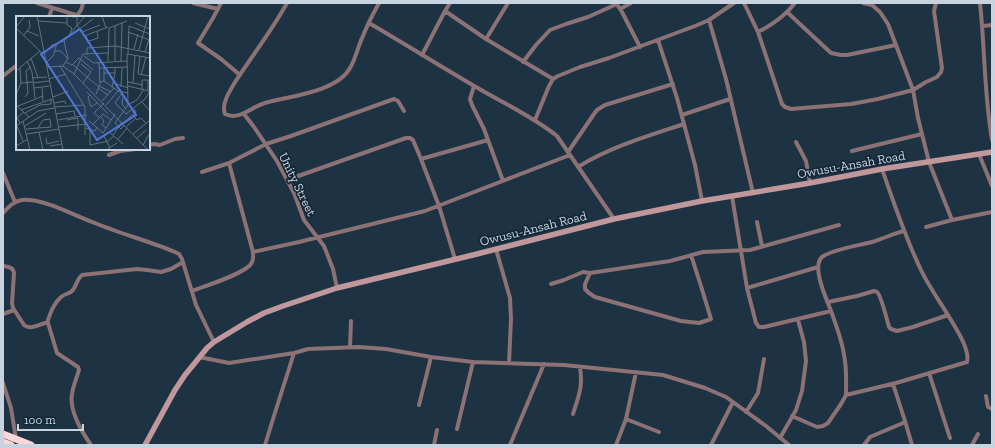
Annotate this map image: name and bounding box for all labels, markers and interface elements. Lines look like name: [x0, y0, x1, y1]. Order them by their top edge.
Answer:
inset map: [16, 16, 150, 150]
street label: Owusu-Ansah Road: [796, 148, 906, 181]
street label: Unity Street: [276, 150, 319, 218]
street label: Owusu-Ansah Road: [478, 208, 588, 249]
scale bar: [18, 406, 83, 432]
text: 100 m: [24, 413, 56, 427]

